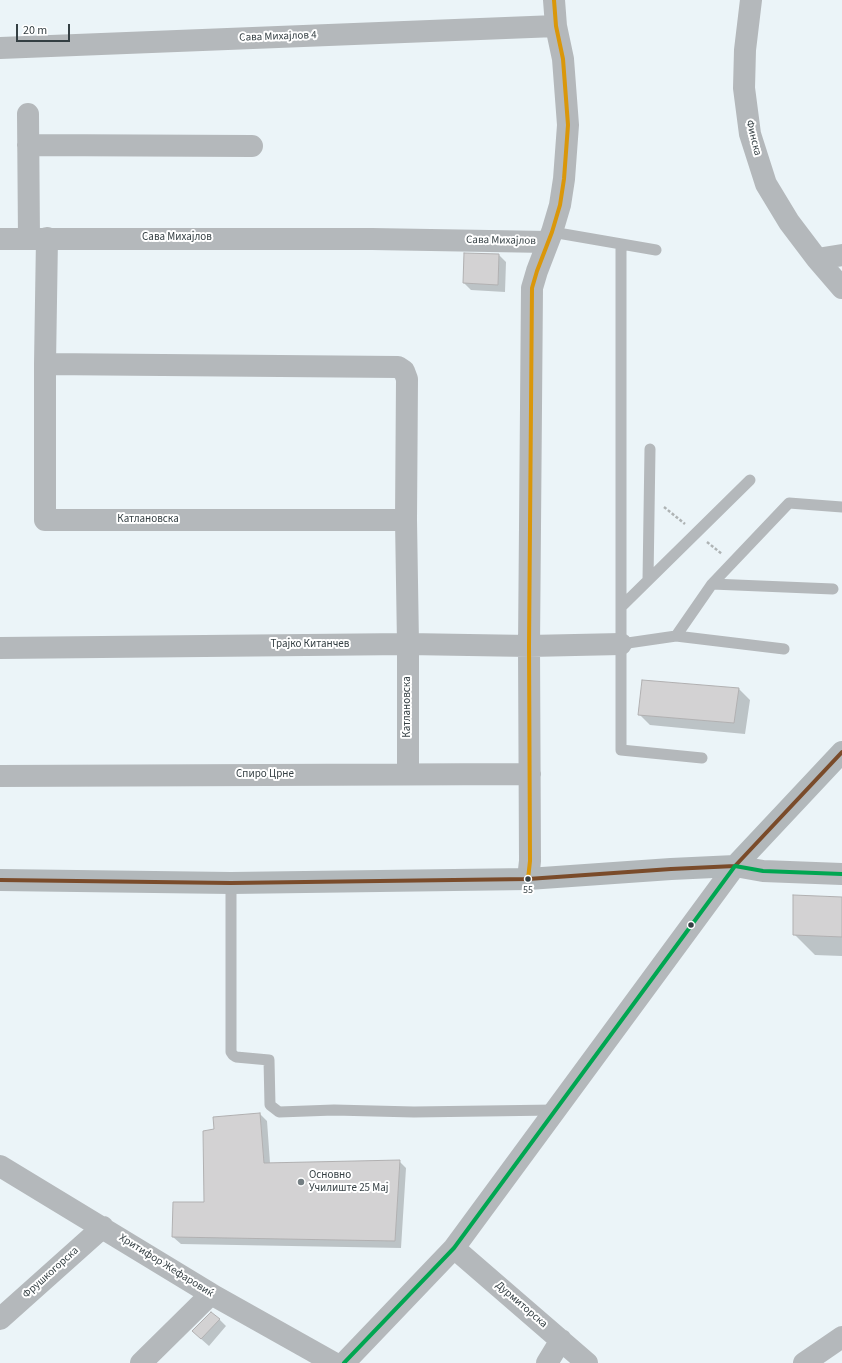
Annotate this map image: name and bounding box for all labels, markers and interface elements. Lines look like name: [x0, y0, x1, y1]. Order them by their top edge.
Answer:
scale bar: [18, 16, 72, 42]
text: 20 m: [23, 22, 47, 39]
street label: Сава Михајлов 4: [239, 29, 317, 45]
street label: Финска: [742, 119, 764, 157]
street label: Сава Михајлов: [142, 231, 212, 245]
street label: Сава Михајлов: [466, 234, 536, 248]
street label: Катлановска: [117, 513, 179, 527]
street label: Трајко Китанчев: [271, 638, 349, 652]
street label: Катлановска: [401, 676, 415, 738]
street label: Спиро Црне: [236, 768, 294, 782]
marker: 55: [523, 874, 533, 884]
place label: 55: [523, 885, 533, 897]
unlabelled marker: [686, 920, 696, 930]
place label: Основно Училиште 25 Мај: [309, 1169, 389, 1195]
marker: Основно Училиште 25 Мај: [296, 1177, 306, 1187]
street label: Хритифор Жефаровиќ: [116, 1232, 216, 1300]
street label: Фрушкогорска: [20, 1244, 82, 1302]
street label: Дурмиторска: [492, 1279, 550, 1331]

